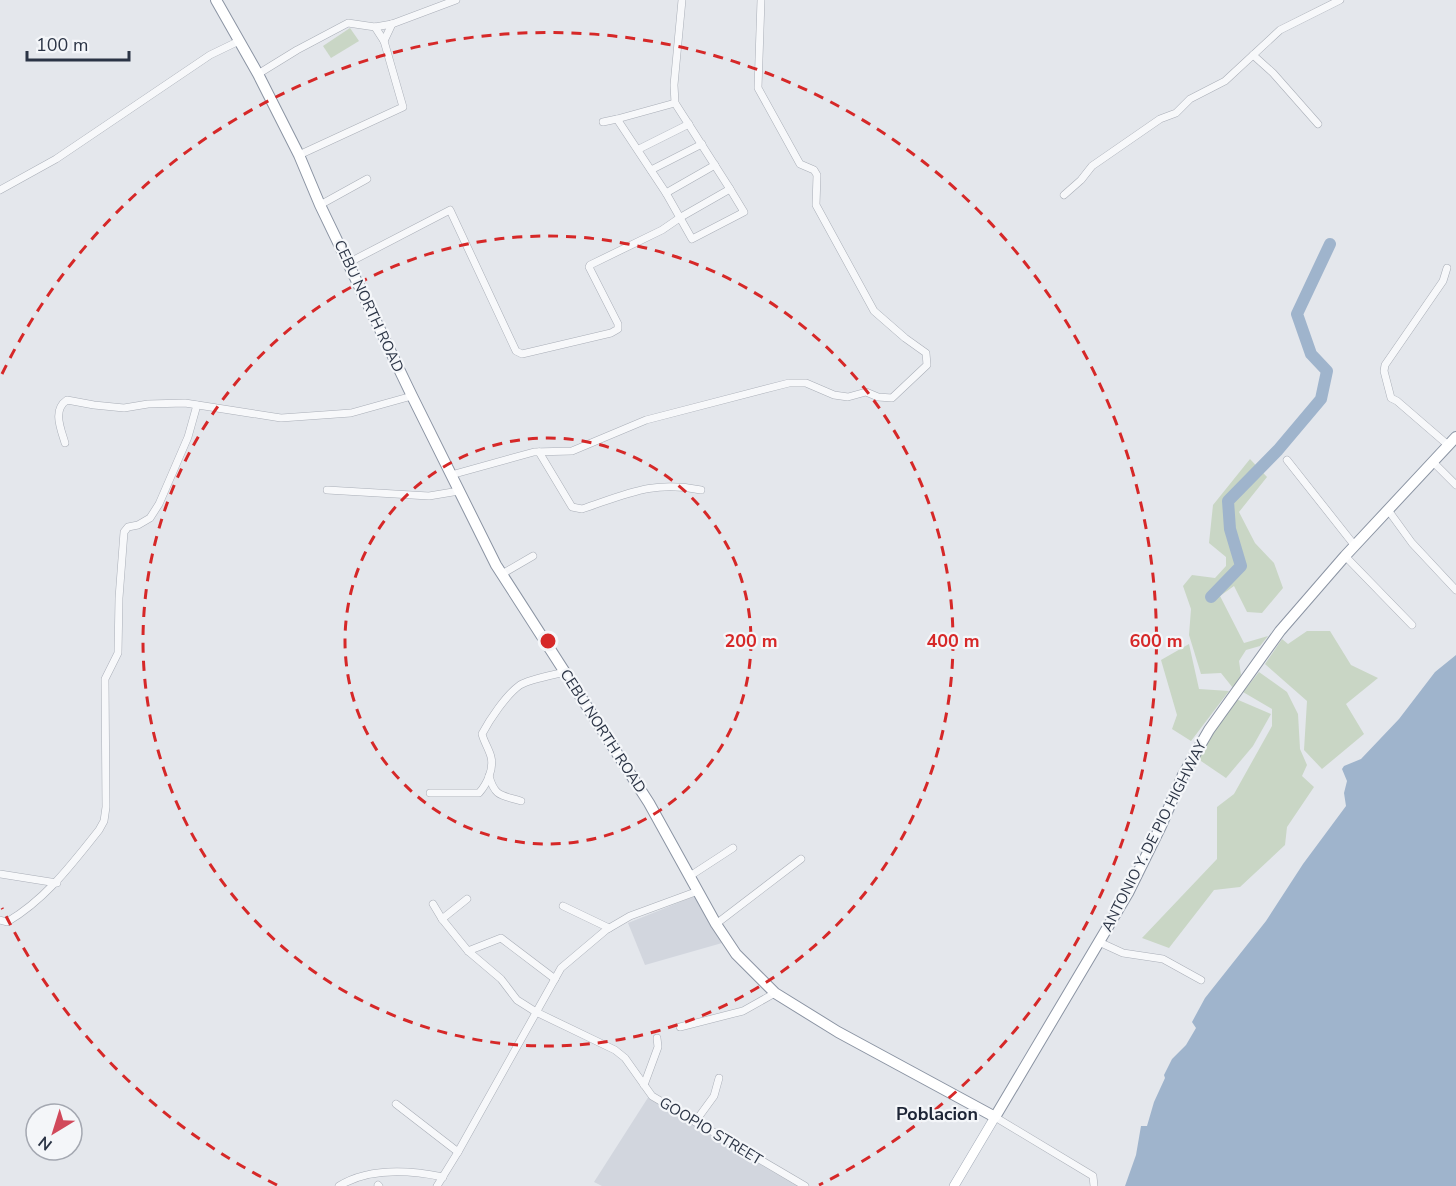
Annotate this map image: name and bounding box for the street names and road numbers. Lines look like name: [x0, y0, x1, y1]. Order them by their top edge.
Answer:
street label: CEBU NORTH ROAD: [330, 237, 408, 375]
street label: CEBU NORTH ROAD: [555, 665, 651, 797]
street label: ANTONIO Y. DE PIO HIGHWAY: [1097, 736, 1212, 935]
street label: GOOPIO STREET: [656, 1092, 766, 1170]

